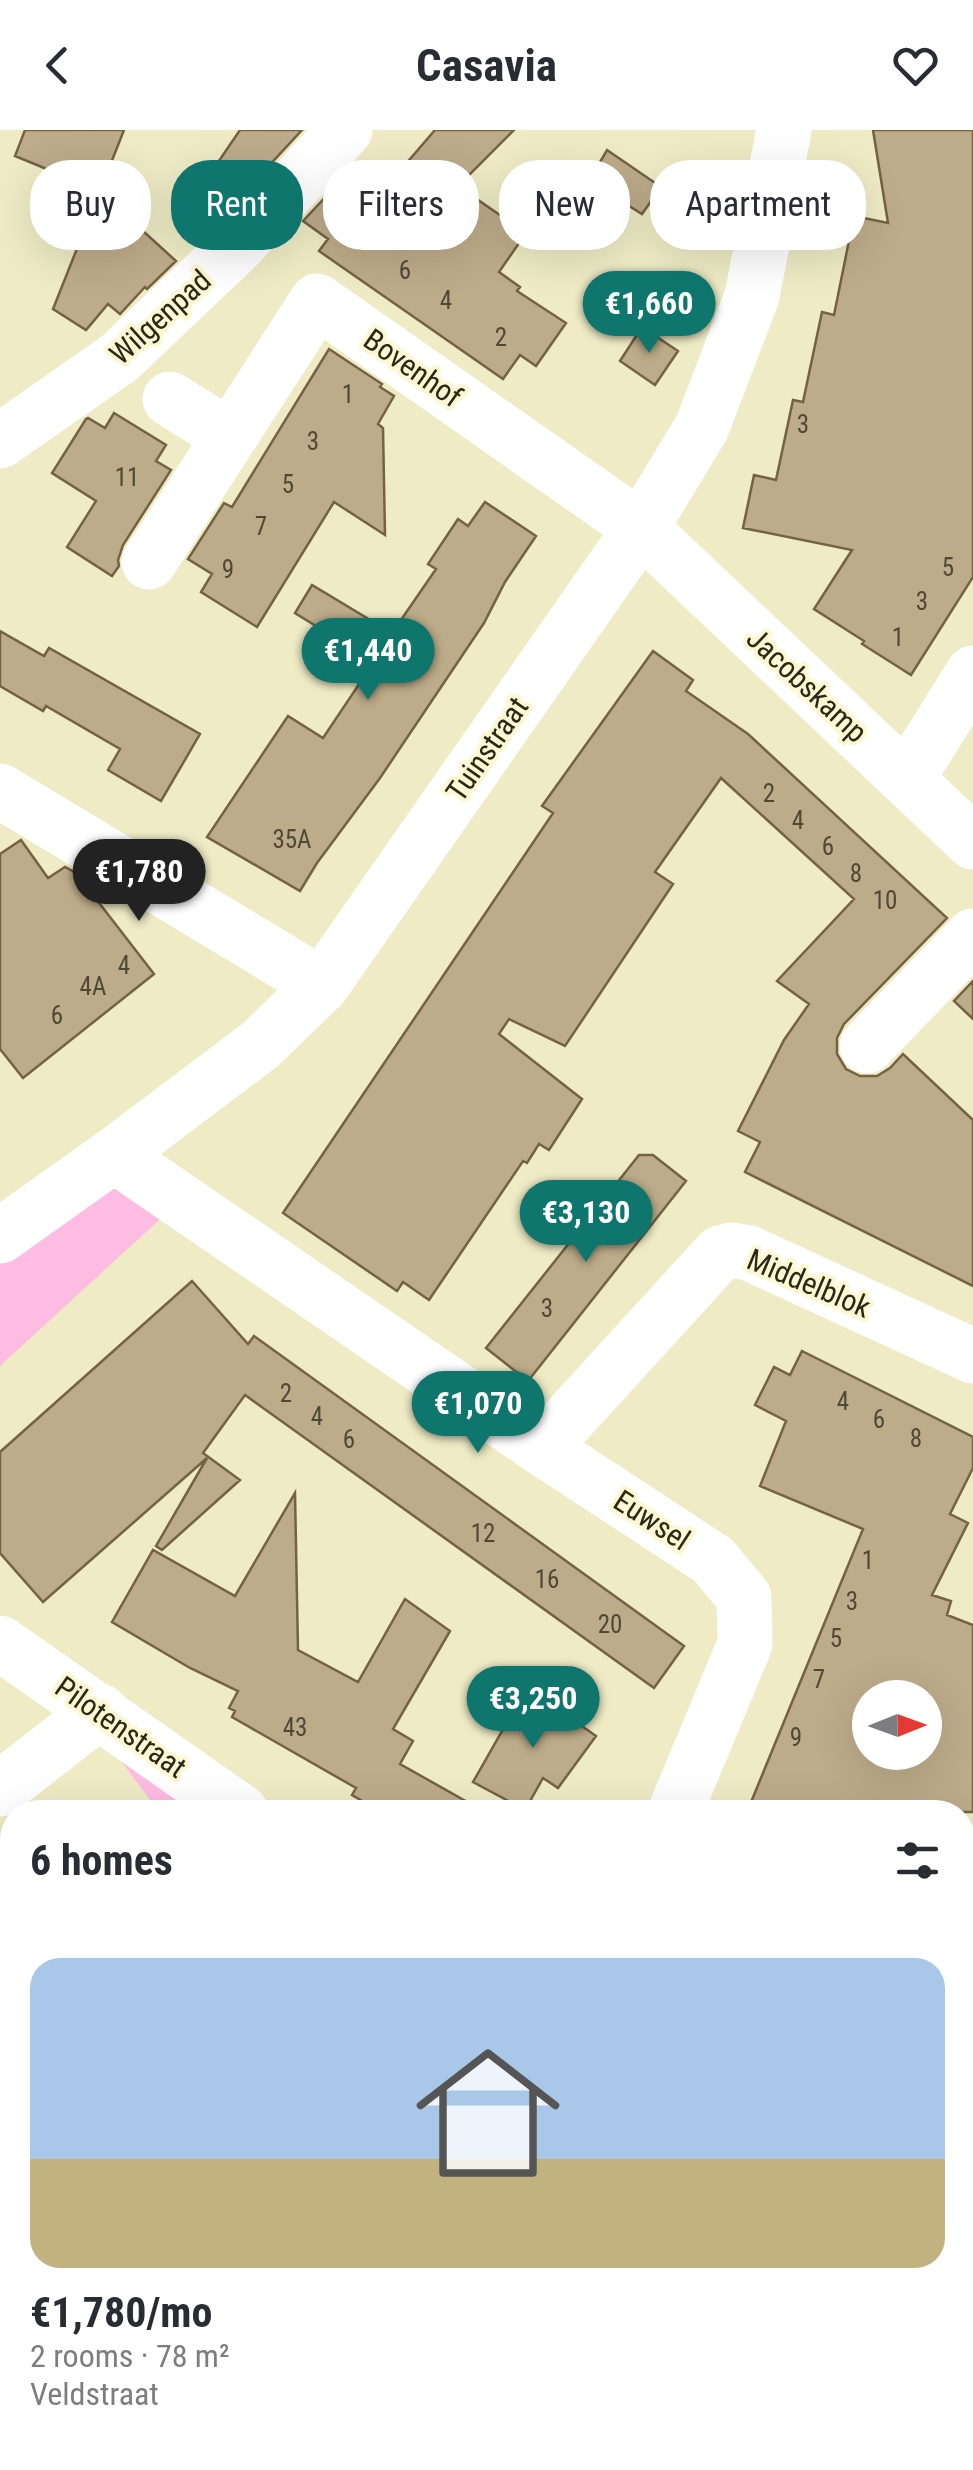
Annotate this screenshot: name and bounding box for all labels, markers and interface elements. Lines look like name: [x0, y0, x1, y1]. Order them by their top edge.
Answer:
icon: back: [30, 38, 85, 93]
icon: heart: [888, 38, 943, 93]
text: Casavia: [416, 39, 557, 92]
chip: Buy: [30, 160, 151, 250]
chip: Rent: [171, 160, 303, 250]
chip: Filters: [323, 160, 479, 250]
chip: New: [499, 160, 630, 250]
chip: Apartment: [650, 160, 866, 250]
house number: 6: [399, 256, 411, 285]
street label: Wilgenpad: [102, 262, 218, 372]
pin: €1,660: [568, 271, 730, 356]
text: €1,660: [605, 284, 693, 322]
house number: 4: [440, 286, 452, 315]
street label: Bovenhof: [357, 322, 469, 415]
house number: 2: [495, 323, 507, 352]
house number: 1: [342, 380, 354, 409]
house number: 3: [797, 410, 809, 439]
house number: 3: [307, 427, 319, 456]
house number: 11: [115, 463, 139, 492]
house number: 5: [282, 470, 294, 499]
house number: 7: [255, 512, 267, 541]
house number: 5: [942, 553, 954, 582]
house number: 9: [222, 555, 234, 584]
house number: 3: [916, 587, 928, 616]
pin: €1,440: [287, 618, 449, 703]
street label: Jacobskamp: [740, 621, 874, 749]
house number: 1: [892, 623, 904, 652]
text: €1,440: [324, 631, 412, 669]
street label: Tuinstraat: [439, 690, 535, 808]
house number: 2: [763, 779, 775, 808]
house number: 4: [792, 806, 804, 835]
house number: 35A: [272, 825, 312, 854]
house number: 6: [822, 832, 834, 861]
pin: €1,780: [58, 839, 220, 924]
text: €1,780: [95, 852, 183, 890]
house number: 8: [850, 859, 862, 888]
house number: 10: [873, 886, 897, 915]
house number: 4: [118, 951, 130, 980]
house number: 4A: [80, 972, 106, 1001]
house number: 6: [51, 1001, 63, 1030]
pin: €3,130: [505, 1180, 667, 1265]
text: €3,130: [542, 1193, 630, 1231]
street label: Middelblok: [742, 1241, 876, 1325]
house number: 3: [541, 1294, 553, 1323]
pin: €1,070: [397, 1371, 559, 1456]
house number: 2: [280, 1379, 292, 1408]
text: €1,070: [434, 1384, 522, 1422]
house number: 4: [837, 1387, 849, 1416]
house number: 4: [311, 1402, 323, 1431]
house number: 6: [873, 1405, 885, 1434]
house number: 8: [910, 1424, 922, 1453]
house number: 6: [343, 1425, 355, 1454]
street label: Euwsel: [608, 1483, 696, 1557]
house number: 12: [471, 1519, 495, 1548]
house number: 1: [862, 1546, 874, 1575]
house number: 16: [535, 1565, 559, 1594]
house number: 3: [846, 1587, 858, 1616]
house number: 20: [598, 1610, 622, 1639]
house number: 5: [830, 1624, 842, 1653]
house number: 7: [813, 1665, 825, 1694]
pin: €3,250: [452, 1666, 614, 1751]
street label: Pilotenstraat: [49, 1669, 193, 1785]
text: €3,250: [489, 1679, 577, 1717]
north arrow: [852, 1680, 942, 1770]
map controls: [852, 1680, 942, 1770]
house number: 43: [283, 1713, 307, 1742]
house number: 9: [790, 1723, 802, 1752]
icon: filters: [890, 1833, 945, 1888]
text: 6 homes: [30, 1836, 173, 1885]
icon: home: [398, 2023, 578, 2203]
text: €1,780/mo: [30, 2288, 212, 2337]
text: 2 rooms · 78 m²: [30, 2337, 229, 2375]
text: Veldstraat: [30, 2375, 159, 2413]

